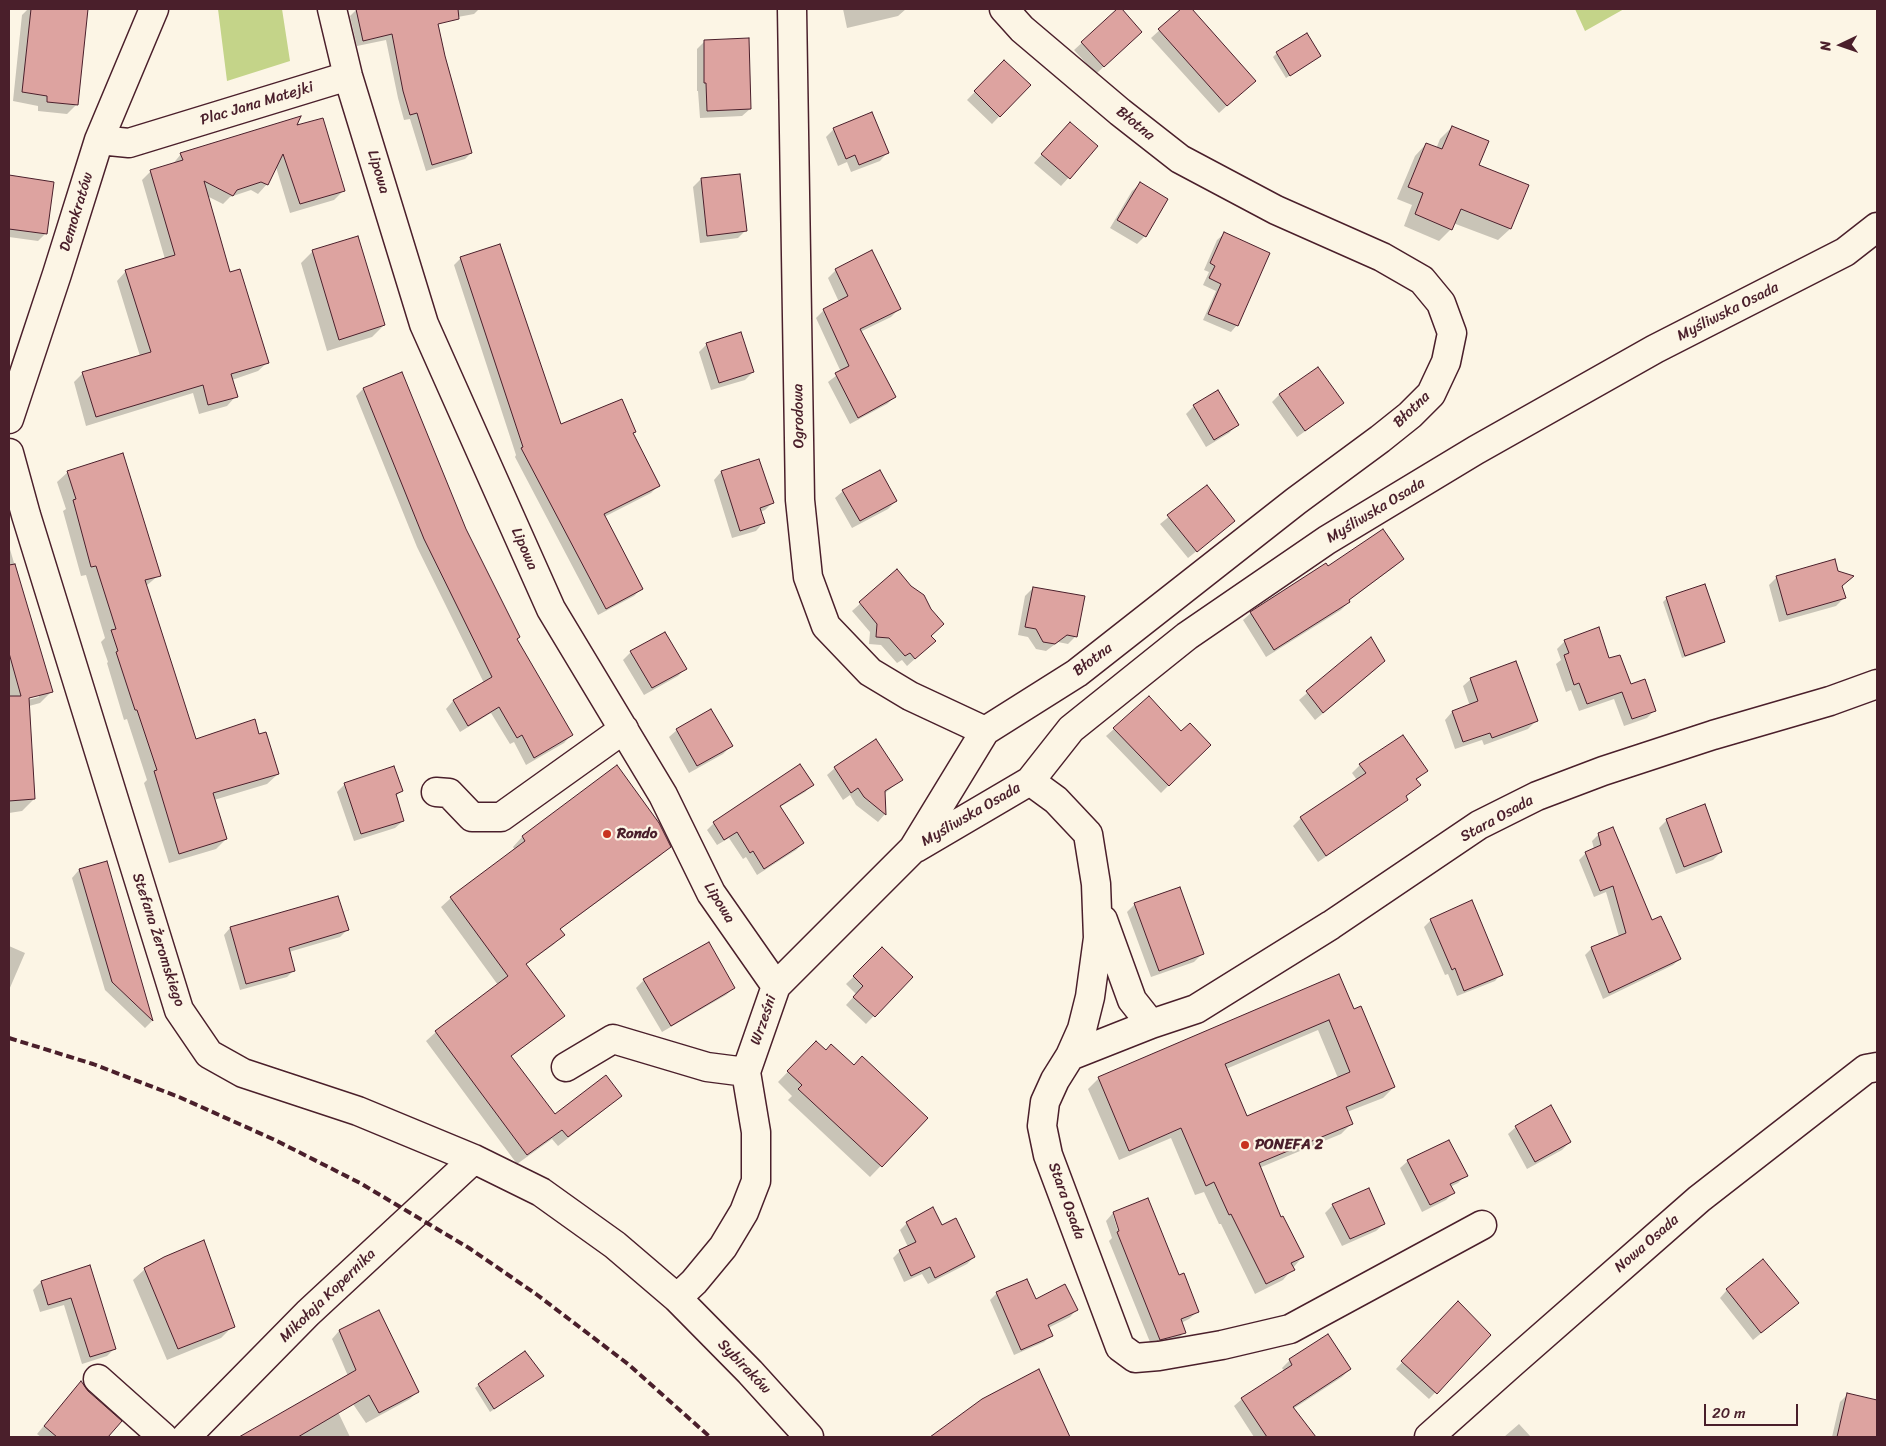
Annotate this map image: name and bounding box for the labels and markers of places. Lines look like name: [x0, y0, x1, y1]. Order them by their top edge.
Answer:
place label: Rondo: [617, 825, 657, 843]
marker: Rondo: [601, 828, 613, 840]
place label: PONEFA 2: [1255, 1136, 1323, 1154]
marker: PONEFA 2: [1239, 1139, 1251, 1151]

